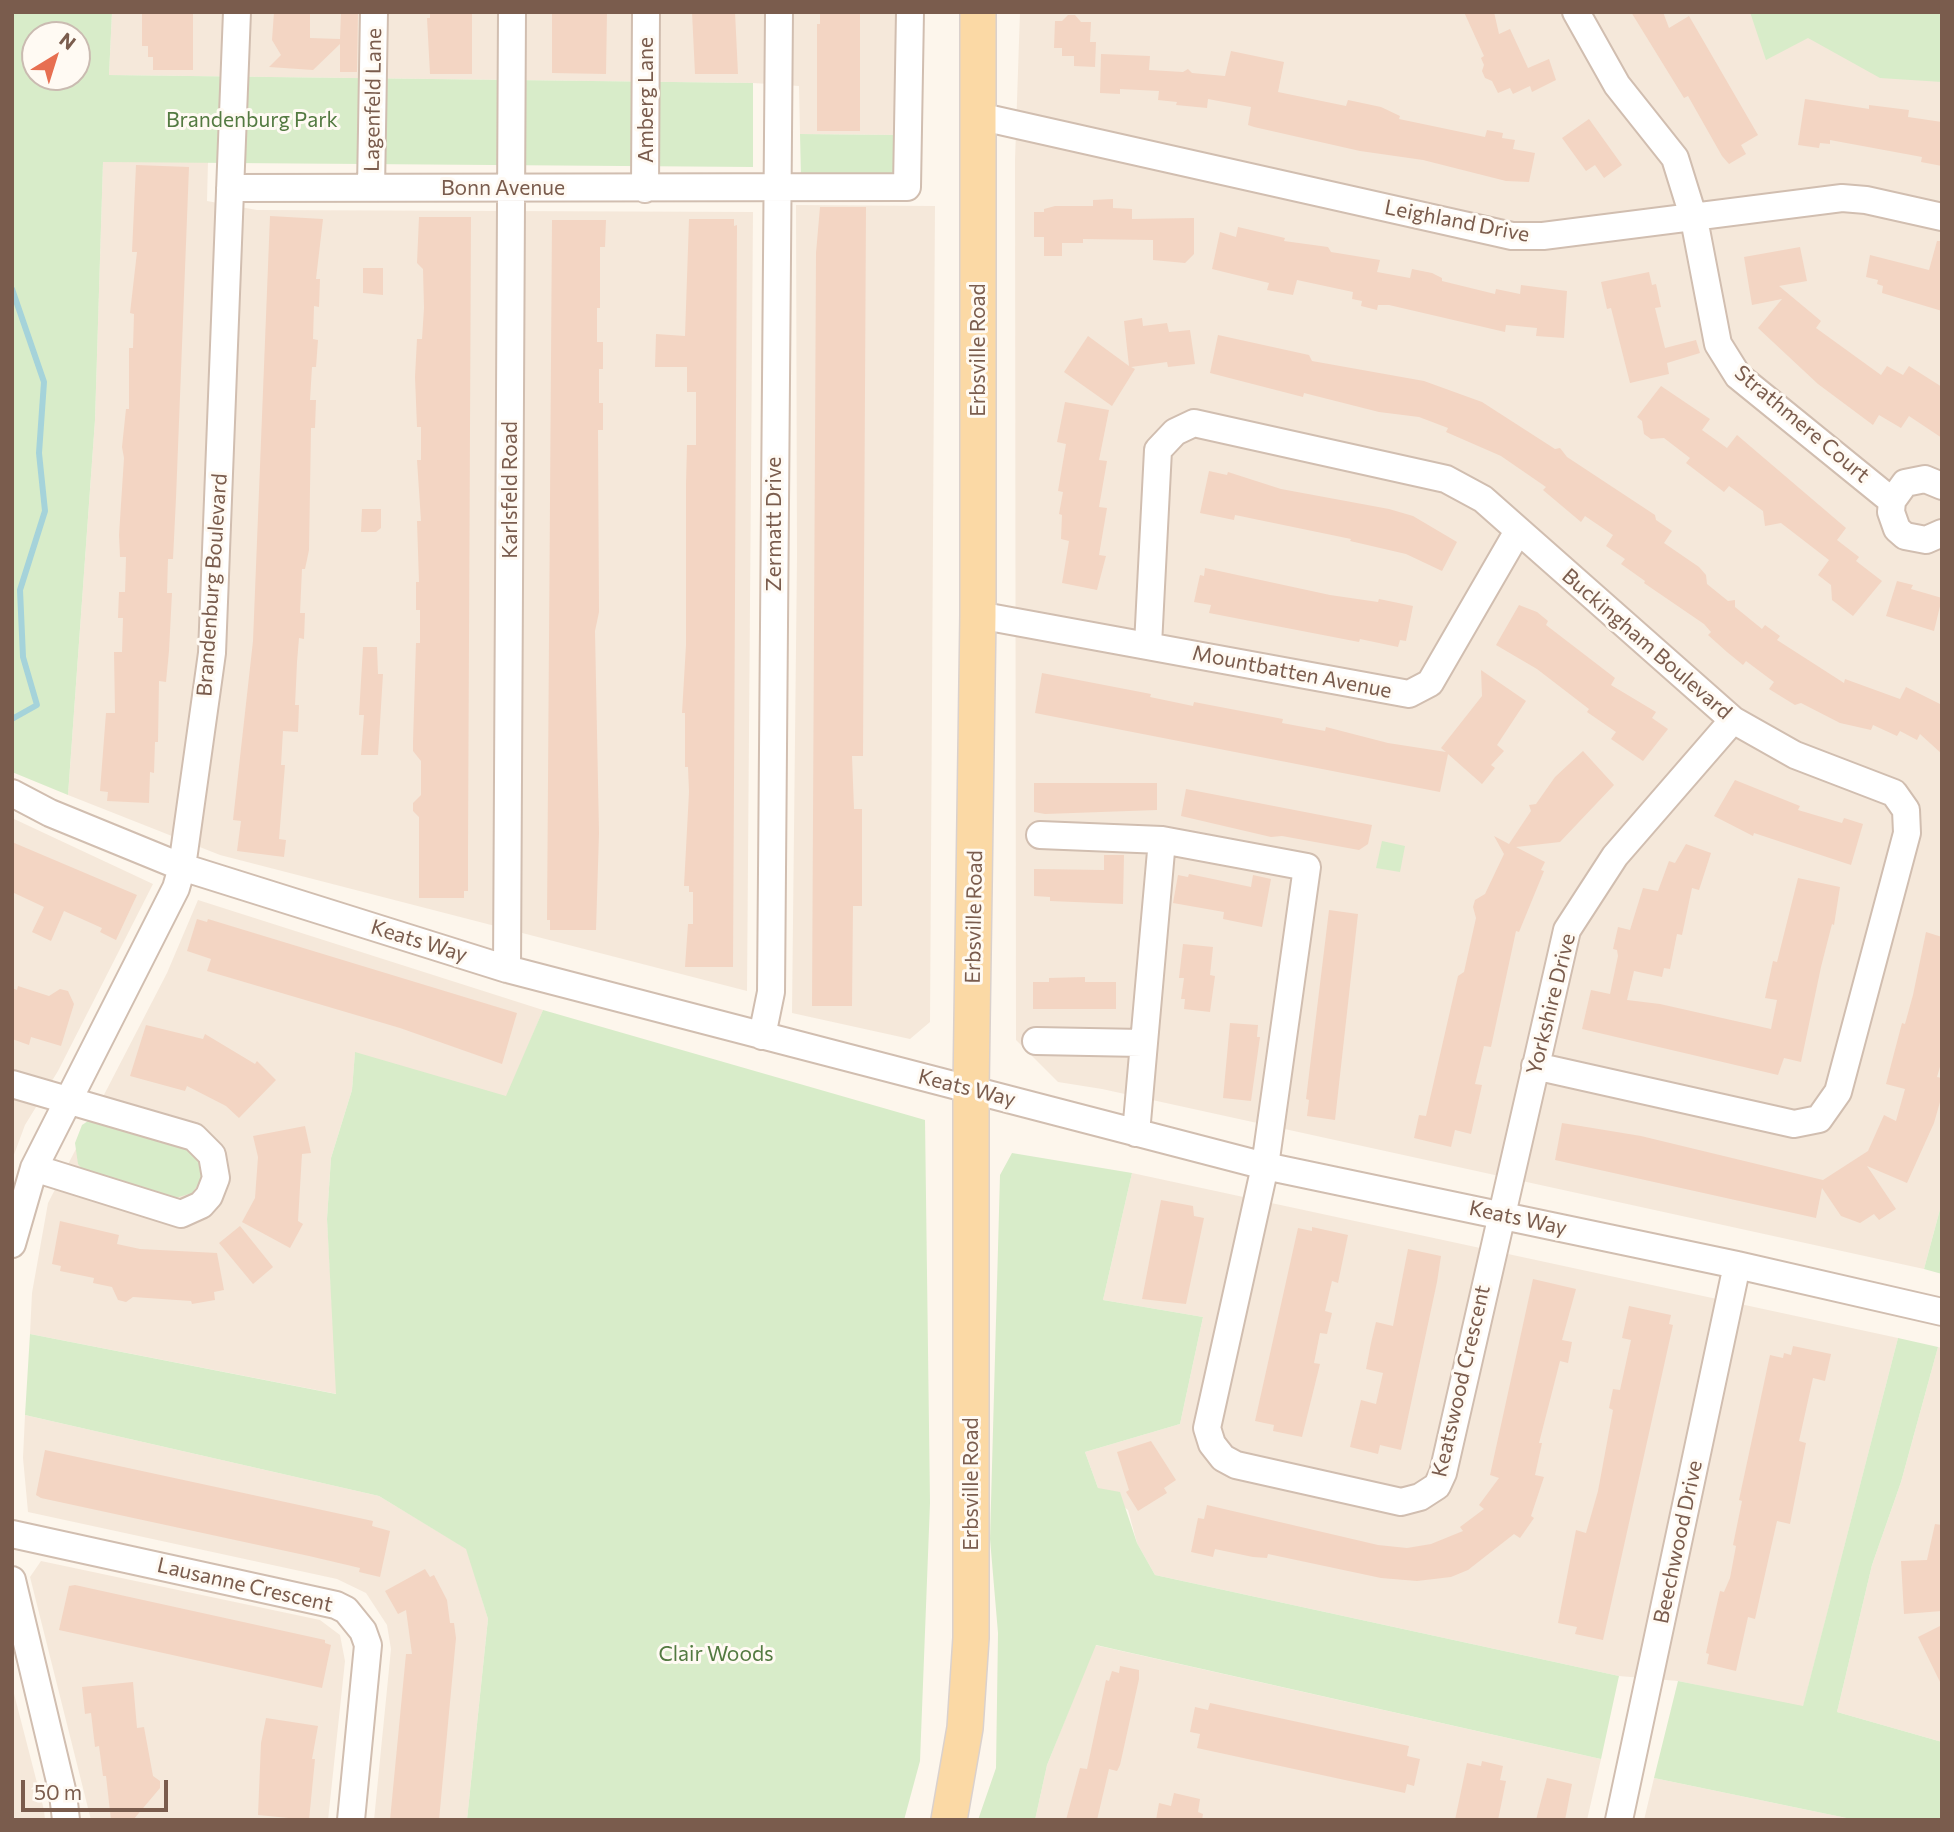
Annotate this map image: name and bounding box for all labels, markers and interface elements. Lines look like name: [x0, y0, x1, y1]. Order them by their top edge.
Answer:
north arrow: [21, 21, 91, 91]
text: N: [55, 27, 81, 54]
street label: Lagenfeld Lane: [359, 28, 387, 172]
street label: Amberg Lane: [633, 37, 659, 163]
park label: Brandenburg Park: [166, 107, 338, 133]
street label: Bonn Avenue: [441, 175, 565, 201]
street label: Leighland Drive: [1382, 195, 1532, 247]
street label: Erbsville Road: [965, 283, 991, 417]
street label: Strathmere Court: [1729, 360, 1875, 488]
street label: Karlsfeld Road: [497, 421, 523, 559]
street label: Zermatt Drive: [761, 457, 787, 591]
street label: Brandenburg Boulevard: [192, 473, 232, 697]
street label: Buckingham Boulevard: [1557, 563, 1737, 725]
street label: Mountbatten Avenue: [1190, 640, 1394, 704]
street label: Erbsville Road: [960, 850, 988, 984]
street label: Keats Way: [368, 914, 470, 968]
street label: Yorkshire Drive: [1521, 931, 1581, 1077]
street label: Keats Way: [916, 1064, 1018, 1112]
street label: Keats Way: [1467, 1195, 1569, 1241]
street label: Keatswood Crescent: [1427, 1283, 1495, 1479]
street label: Erbsville Road: [958, 1417, 984, 1551]
street label: Beechwood Drive: [1648, 1458, 1708, 1626]
street label: Lausanne Crescent: [155, 1553, 335, 1617]
park label: Clair Woods: [658, 1641, 774, 1667]
scale bar: [24, 1766, 172, 1810]
text: 50 m: [34, 1779, 82, 1804]

